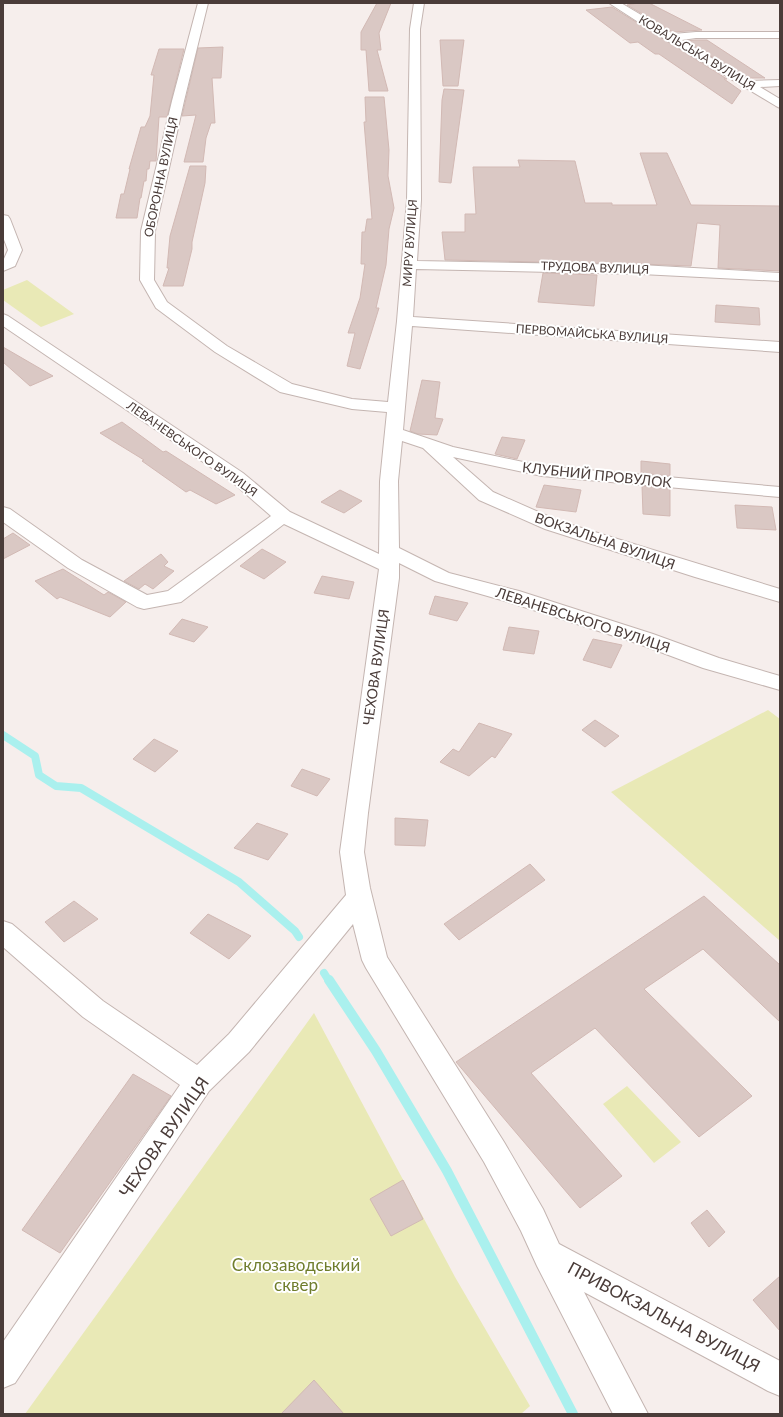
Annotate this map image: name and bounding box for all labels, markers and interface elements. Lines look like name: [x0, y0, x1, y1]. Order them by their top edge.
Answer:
street label: КОВАЛЬСЬКА ВУЛИЦЯ: [636, 12, 758, 93]
street label: ОБОРОННА ВУЛИЦЯ: [140, 115, 181, 238]
street label: МИРУ ВУЛИЦЯ: [399, 199, 420, 287]
street label: ТРУДОВА ВУЛИЦЯ: [541, 258, 649, 277]
street label: ПЕРВОМАЙСЬКА ВУЛИЦЯ: [515, 321, 669, 346]
street label: ЛЕВАНЕВСЬКОГО ВУЛИЦЯ: [123, 397, 261, 500]
street label: КЛУБНИЙ ПРОВУЛОК: [521, 458, 673, 491]
street label: ВОКЗАЛЬНА ВУЛИЦЯ: [533, 508, 678, 573]
street label: ЛЕВАНЕВСЬКОГО ВУЛИЦЯ: [493, 583, 672, 656]
street label: ЧЕХОВА ВУЛИЦЯ: [359, 608, 392, 726]
street label: ЧЕХОВА ВУЛИЦЯ: [114, 1072, 213, 1201]
park label: Склозаводський сквер: [232, 1254, 360, 1295]
street label: ПРИВОКЗАЛЬНА ВУЛИЦЯ: [564, 1257, 764, 1376]

